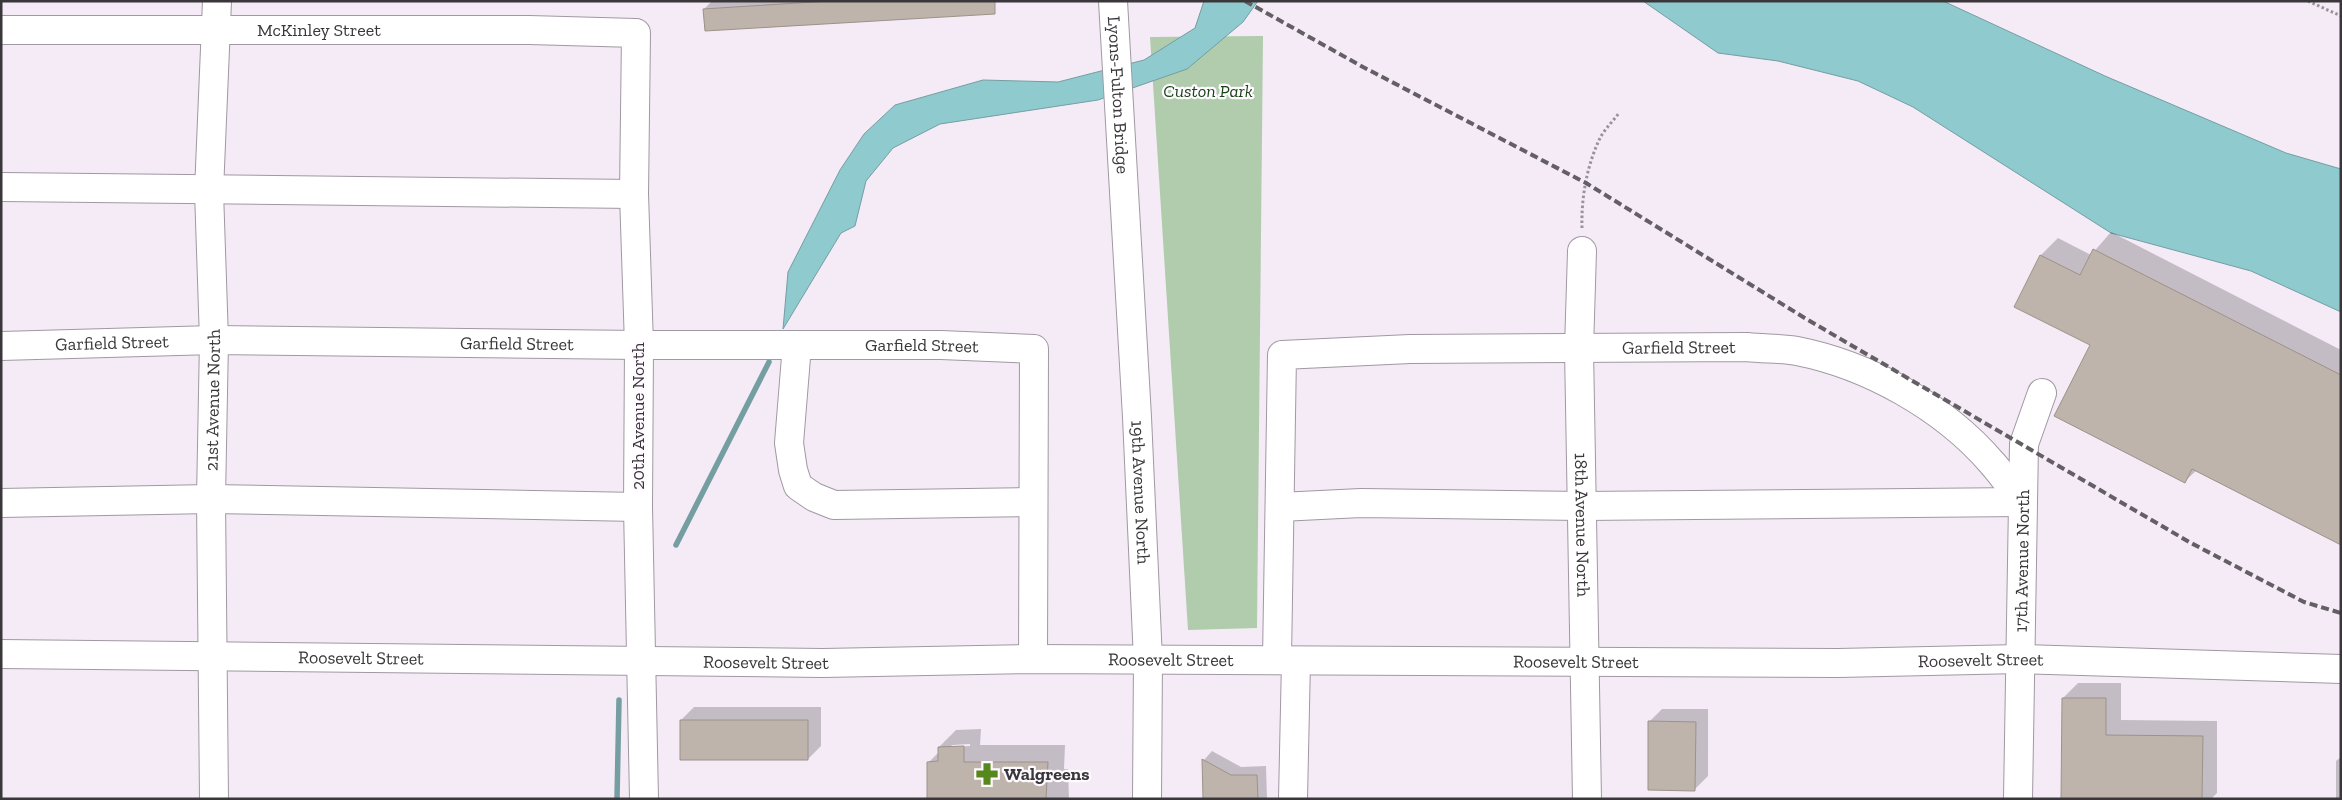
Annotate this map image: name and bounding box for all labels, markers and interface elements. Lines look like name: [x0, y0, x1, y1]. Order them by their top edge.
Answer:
street label: Lyons-Fulton Bridge: [1103, 15, 1134, 175]
street label: McKinley Street: [257, 19, 381, 41]
park label: Custon Park: [1163, 80, 1253, 102]
street label: 21st Avenue North: [201, 329, 225, 471]
street label: Garfield Street: [55, 330, 169, 355]
street label: Garfield Street: [460, 332, 574, 355]
street label: Garfield Street: [865, 334, 979, 358]
street label: Garfield Street: [1622, 336, 1736, 359]
street label: 20th Avenue North: [627, 342, 649, 490]
street label: 19th Avenue North: [1126, 420, 1155, 565]
street label: 18th Avenue North: [1570, 453, 1594, 597]
street label: 17th Avenue North: [2010, 489, 2034, 633]
street label: Roosevelt Street: [298, 646, 424, 670]
street label: Roosevelt Street: [1108, 648, 1234, 671]
street label: Roosevelt Street: [1918, 648, 2044, 672]
street label: Roosevelt Street: [1513, 650, 1639, 673]
street label: Roosevelt Street: [703, 651, 829, 674]
pharmacy icon: Walgreens: [974, 761, 1000, 787]
place label: Walgreens: [1004, 763, 1090, 785]

